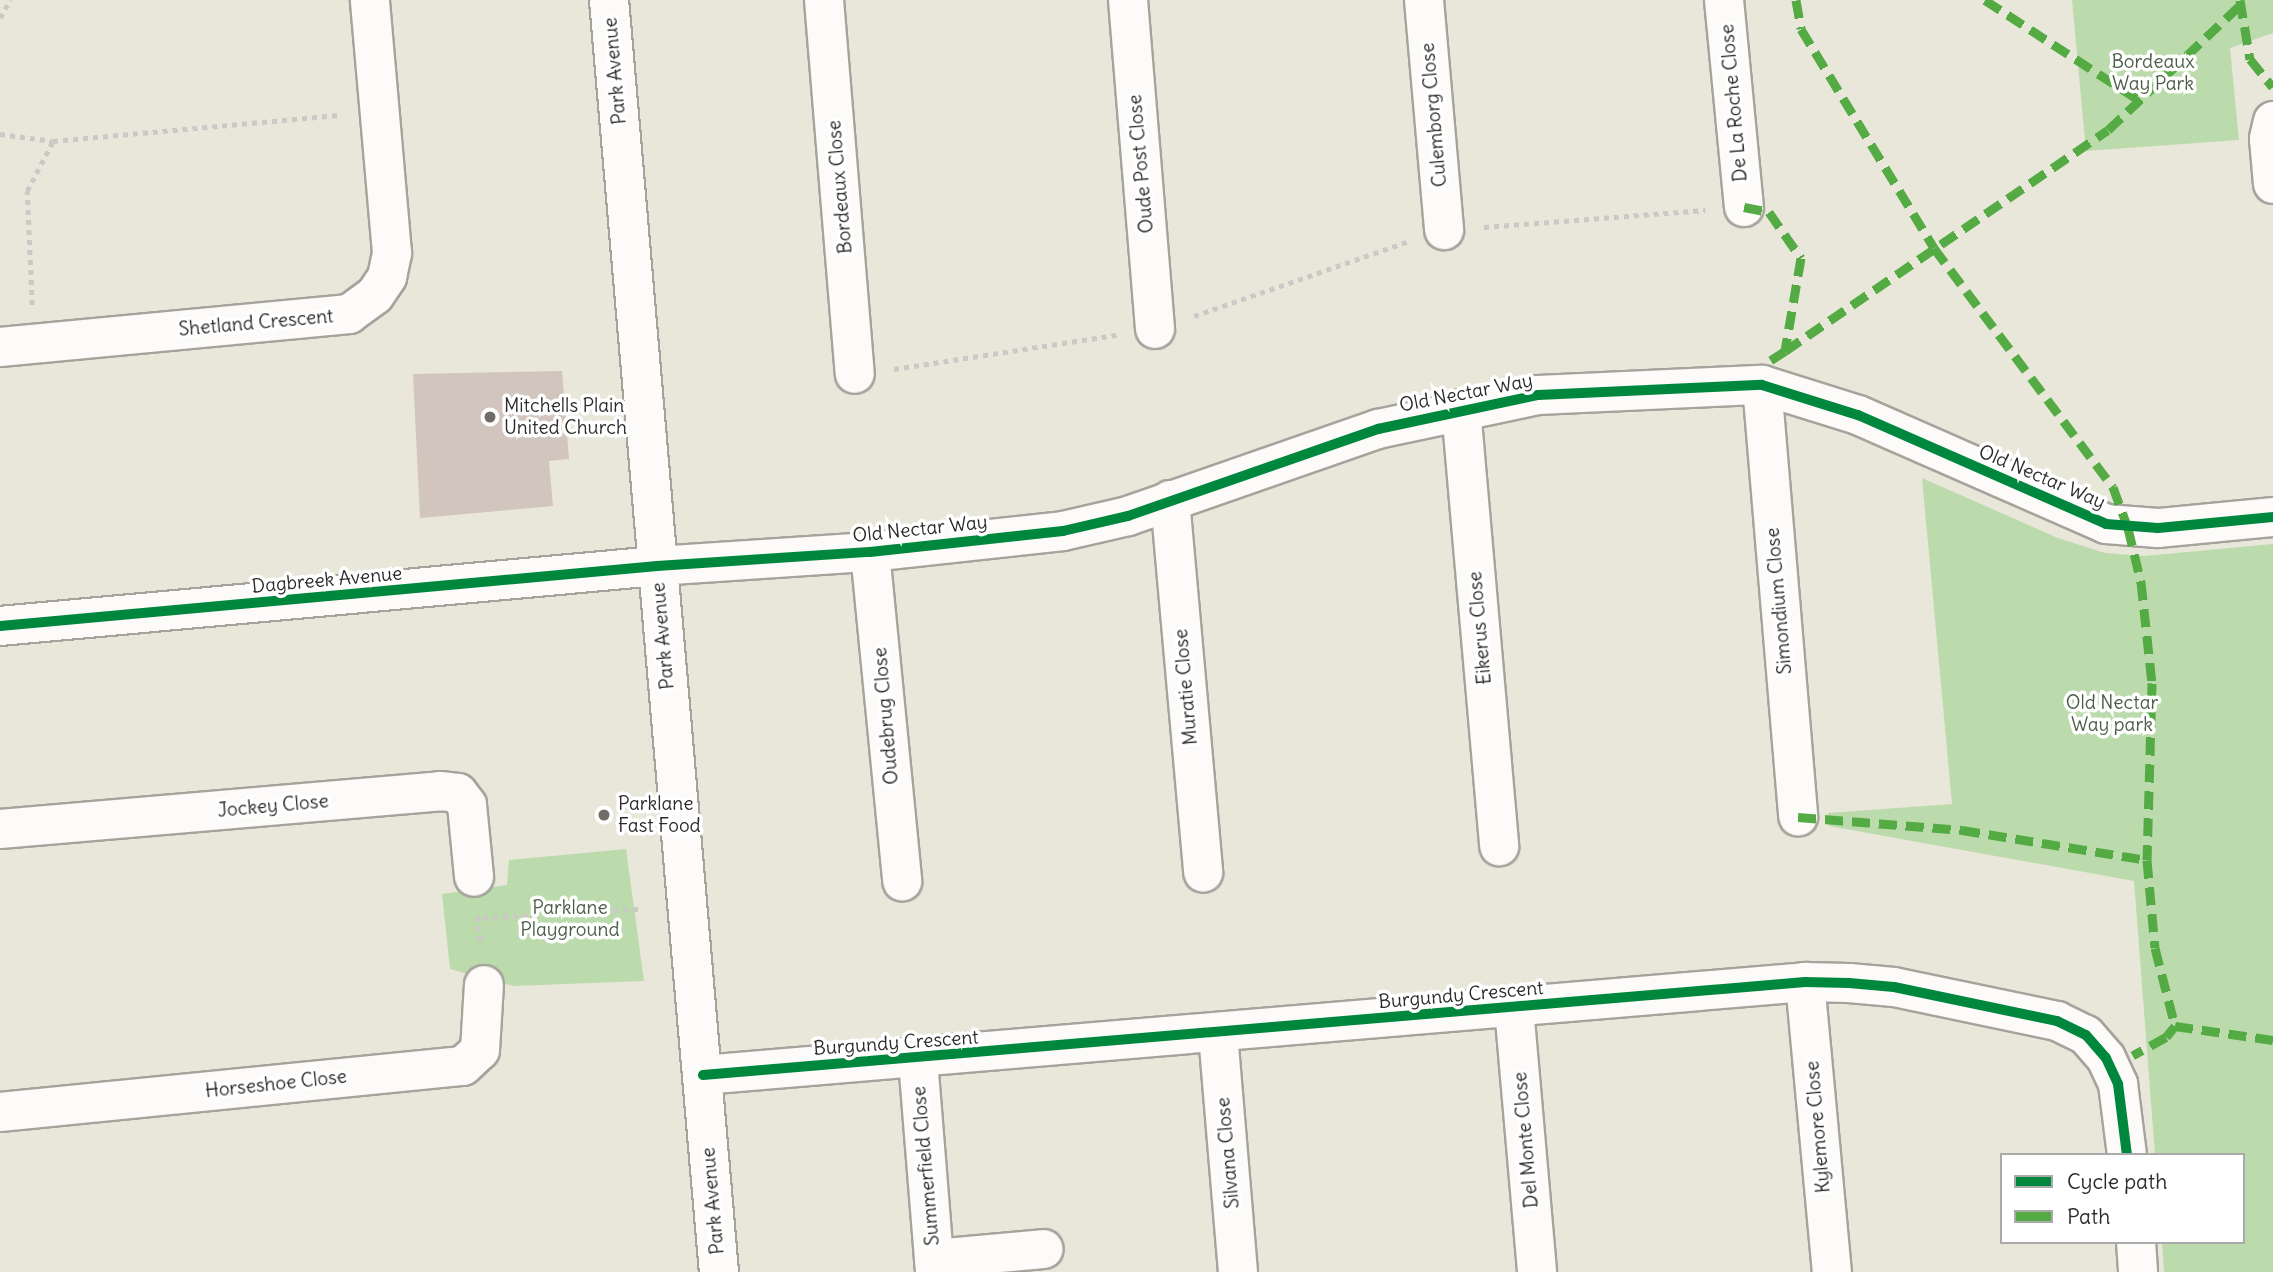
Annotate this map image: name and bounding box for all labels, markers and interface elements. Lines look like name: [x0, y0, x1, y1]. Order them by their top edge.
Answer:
street label: Park Avenue: [599, 16, 631, 126]
street label: De La Roche Close: [1716, 23, 1752, 183]
street label: Culemborg Close: [1416, 42, 1452, 188]
park label: Bordeaux Way Park: [2111, 51, 2195, 95]
street label: Oude Post Close: [1124, 94, 1158, 234]
street label: Bordeaux Close: [823, 119, 857, 255]
street label: Shetland Crescent: [178, 305, 334, 341]
street label: Old Nectar Way: [1397, 369, 1535, 417]
place label: Mitchells Plain United Church: [504, 395, 627, 439]
marker: Mitchells Plain United Church: [482, 409, 498, 425]
street label: Old Nectar Way: [1975, 440, 2109, 514]
street label: Old Nectar Way: [852, 511, 988, 547]
street label: Simondium Close: [1761, 527, 1797, 675]
street label: Dagbreek Avenue: [251, 562, 403, 598]
street label: Eikerus Close: [1464, 570, 1496, 686]
street label: Park Avenue: [647, 581, 679, 691]
street label: Muratie Close: [1170, 628, 1202, 746]
street label: Oudebrug Close: [869, 646, 903, 786]
park label: Old Nectar Way park: [2066, 692, 2158, 736]
street label: Jockey Close: [217, 790, 329, 822]
place label: Parklane Fast Food: [618, 793, 701, 837]
marker: Parklane Fast Food: [596, 807, 612, 823]
park label: Parklane Playground: [520, 897, 620, 941]
street label: Burgundy Crescent: [1378, 976, 1544, 1014]
street label: Burgundy Crescent: [813, 1026, 979, 1060]
street label: Kylemore Close: [1801, 1060, 1835, 1194]
street label: Horseshoe Close: [204, 1065, 348, 1103]
street label: Del Monte Close: [1509, 1071, 1543, 1209]
street label: Summerfield Close: [908, 1085, 944, 1247]
street label: Silvana Close: [1212, 1096, 1244, 1210]
street label: Park Avenue: [697, 1146, 729, 1256]
legend: [2000, 1153, 2245, 1244]
text: Cycle path: [2067, 1168, 2167, 1195]
text: Path: [2067, 1203, 2110, 1230]

